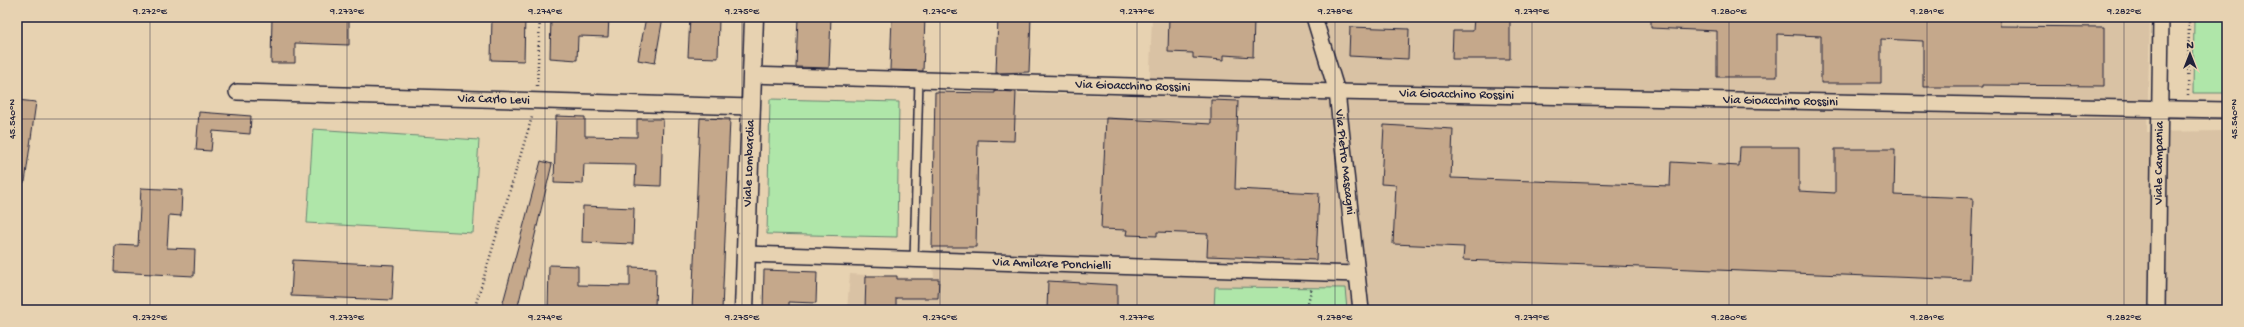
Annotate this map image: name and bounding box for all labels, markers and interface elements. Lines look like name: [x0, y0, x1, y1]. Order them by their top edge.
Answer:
text: 9.272°E: [132, 6, 168, 18]
text: 9.273°E: [329, 6, 365, 18]
text: 9.274°E: [527, 6, 563, 18]
text: 9.275°E: [724, 6, 760, 18]
text: 9.276°E: [922, 6, 958, 18]
text: 9.277°E: [1119, 6, 1155, 18]
text: 9.278°E: [1317, 6, 1353, 18]
text: 9.279°E: [1514, 6, 1550, 18]
text: 9.280°E: [1711, 6, 1747, 18]
text: 9.281°E: [1909, 6, 1944, 18]
text: 9.282°E: [2106, 6, 2142, 18]
north arrow: [2170, 34, 2210, 74]
text: N: [2186, 40, 2194, 52]
street label: Via Gioacchino Rossini: [1074, 77, 1191, 95]
street label: Via Gioacchino Rossini: [1398, 86, 1515, 103]
street label: Via Carlo Levi: [457, 91, 530, 108]
street label: Via Gioacchino Rossini: [1722, 92, 1839, 110]
text: 45.540°N: [7, 99, 19, 139]
text: 45.540°N: [2229, 99, 2241, 139]
street label: Via Pietro Mascagni: [1331, 108, 1358, 216]
street label: Viale Lombardia: [740, 119, 758, 208]
street label: Viale Campania: [2151, 120, 2167, 206]
street label: Via Amilcare Ponchielli: [991, 255, 1112, 273]
text: 9.272°E: [132, 312, 168, 324]
text: 9.273°E: [329, 312, 365, 324]
text: 9.274°E: [527, 312, 563, 324]
text: 9.275°E: [724, 312, 760, 324]
text: 9.276°E: [922, 312, 958, 324]
text: 9.277°E: [1119, 312, 1155, 324]
text: 9.278°E: [1317, 312, 1353, 324]
text: 9.279°E: [1514, 312, 1550, 324]
text: 9.280°E: [1711, 312, 1747, 324]
text: 9.281°E: [1909, 312, 1944, 324]
text: 9.282°E: [2106, 312, 2142, 324]

